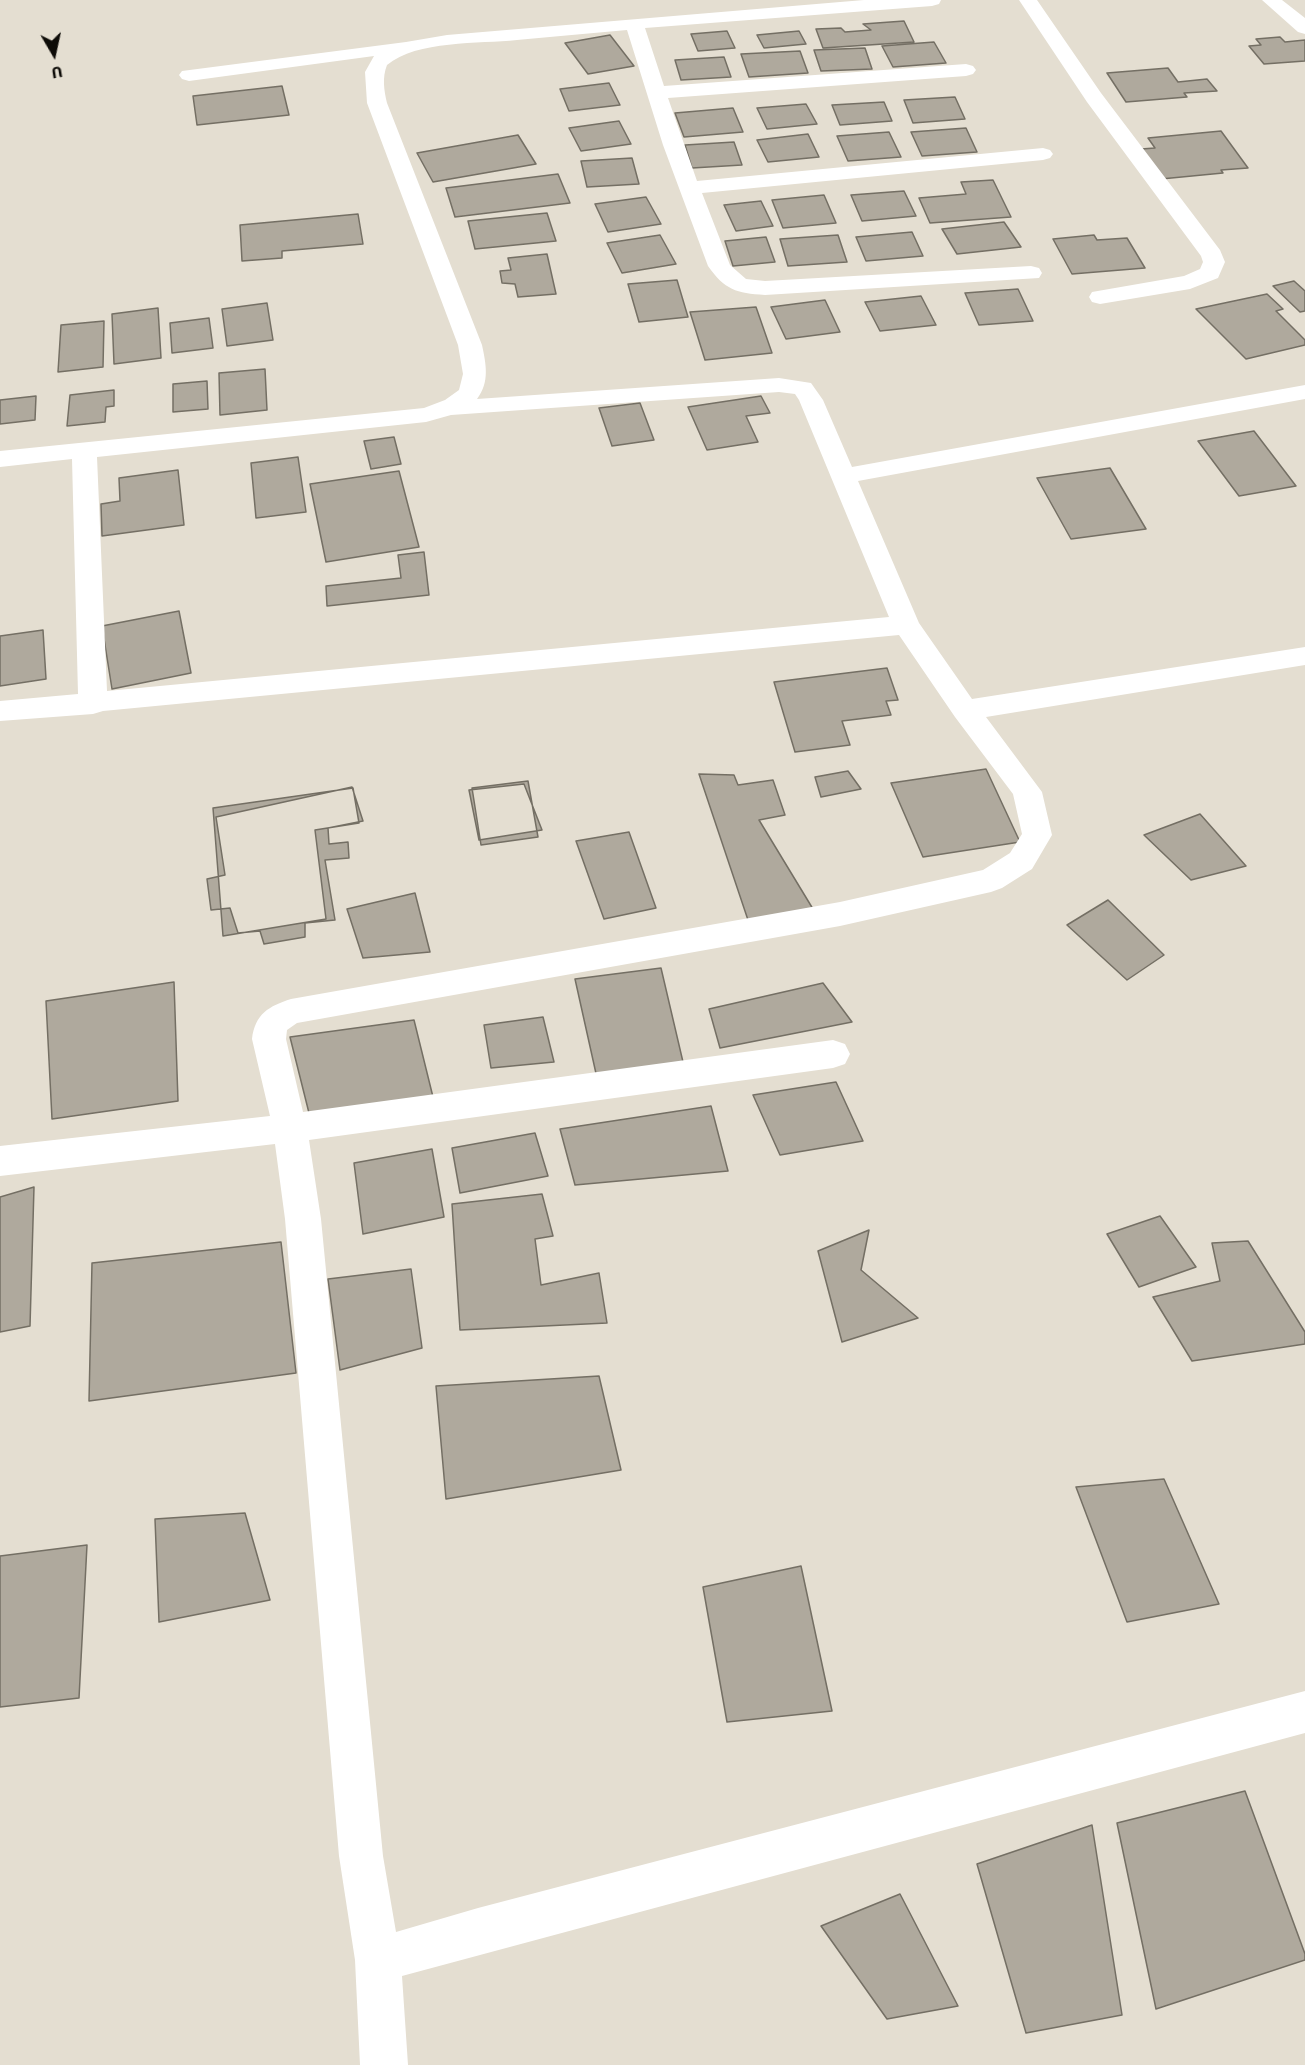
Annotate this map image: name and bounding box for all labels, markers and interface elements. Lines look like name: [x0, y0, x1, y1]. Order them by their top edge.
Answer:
north arrow: [24, 24, 84, 84]
text: U: [50, 61, 64, 82]

